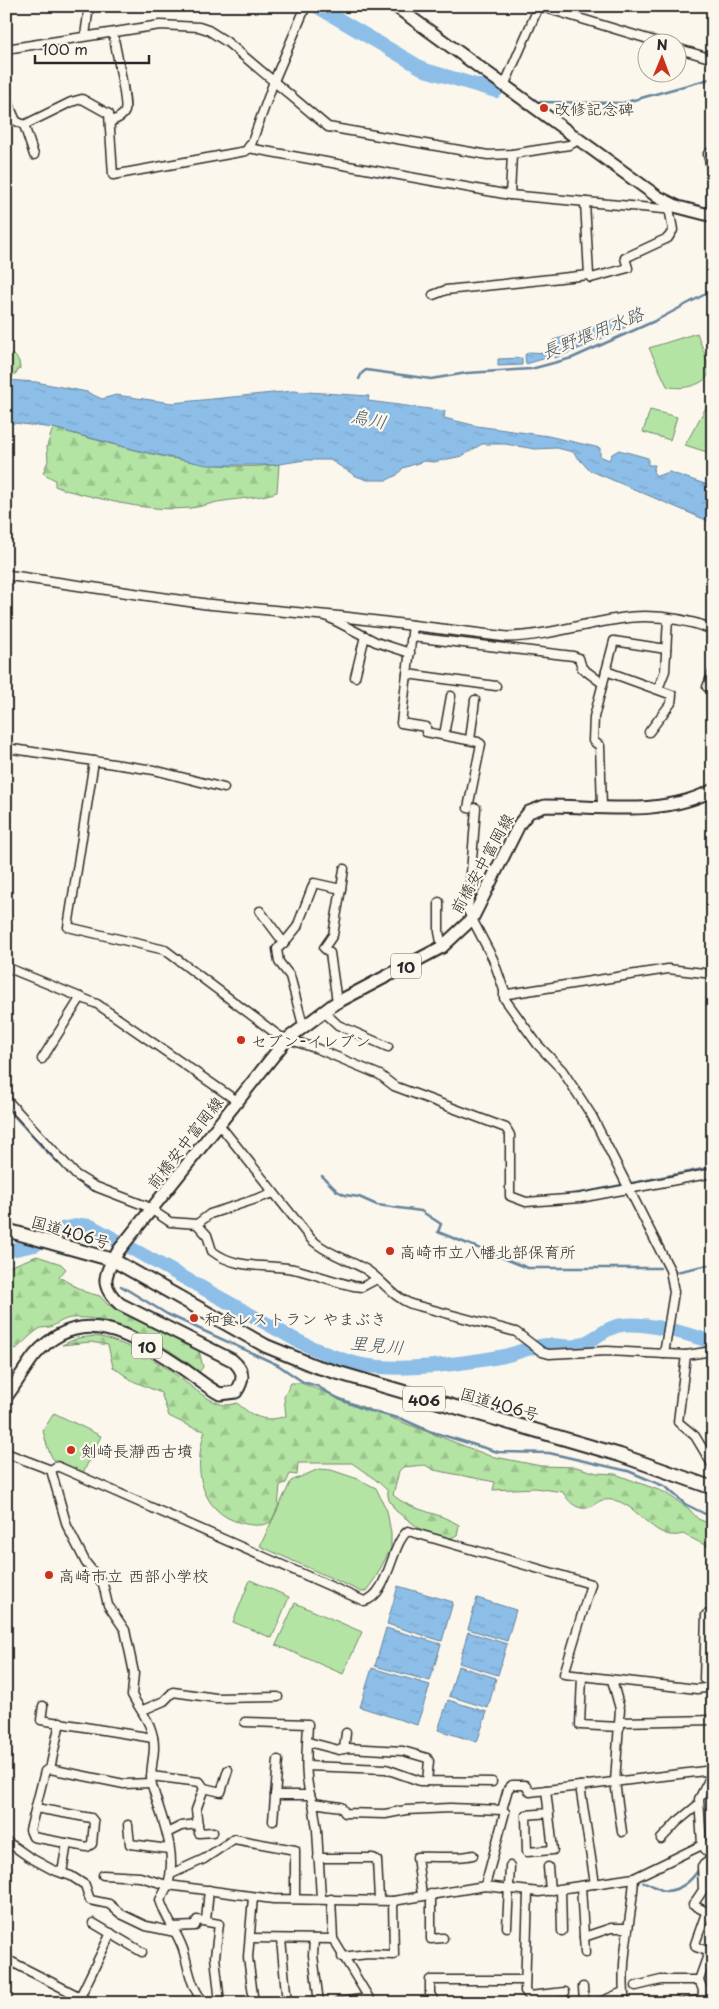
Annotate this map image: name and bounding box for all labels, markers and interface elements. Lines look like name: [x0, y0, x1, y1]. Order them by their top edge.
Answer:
scale bar: [35, 32, 149, 64]
north arrow: [636, 32, 686, 82]
text: N: [657, 34, 668, 55]
text: 100 m: [42, 37, 88, 60]
place label: 改修記念碑: [554, 96, 634, 120]
marker: 改修記念碑: [538, 102, 550, 114]
water label: 長野堰用水路: [537, 299, 648, 365]
water label: 烏川: [349, 401, 389, 435]
street label: 前橋安中富岡線: [443, 808, 519, 918]
road number: 10: [391, 954, 421, 978]
place label: セブン-イレブン: [251, 1028, 371, 1052]
marker: セブン-イレブン: [235, 1034, 247, 1046]
street label: 前橋安中富岡線: [140, 1090, 228, 1194]
street label: 国道406号: [29, 1208, 113, 1254]
place label: 高崎市立八幡北部保育所: [400, 1239, 576, 1263]
marker: 高崎市立八幡北部保育所: [384, 1245, 396, 1257]
place label: 和食レストラン やまぶき: [204, 1306, 386, 1330]
marker: 和食レストラン やまぶき: [188, 1312, 200, 1324]
water label: 里見川: [349, 1328, 405, 1360]
road number: 10: [132, 1334, 162, 1358]
street label: 国道406号: [458, 1380, 542, 1426]
road number: 406: [403, 1386, 445, 1412]
place label: 剣崎長瀞西古墳: [81, 1438, 193, 1462]
marker: 剣崎長瀞西古墳: [65, 1444, 77, 1456]
place label: 高崎市立 西部小学校: [59, 1563, 208, 1587]
marker: 高崎市立 西部小学校: [43, 1569, 55, 1581]

